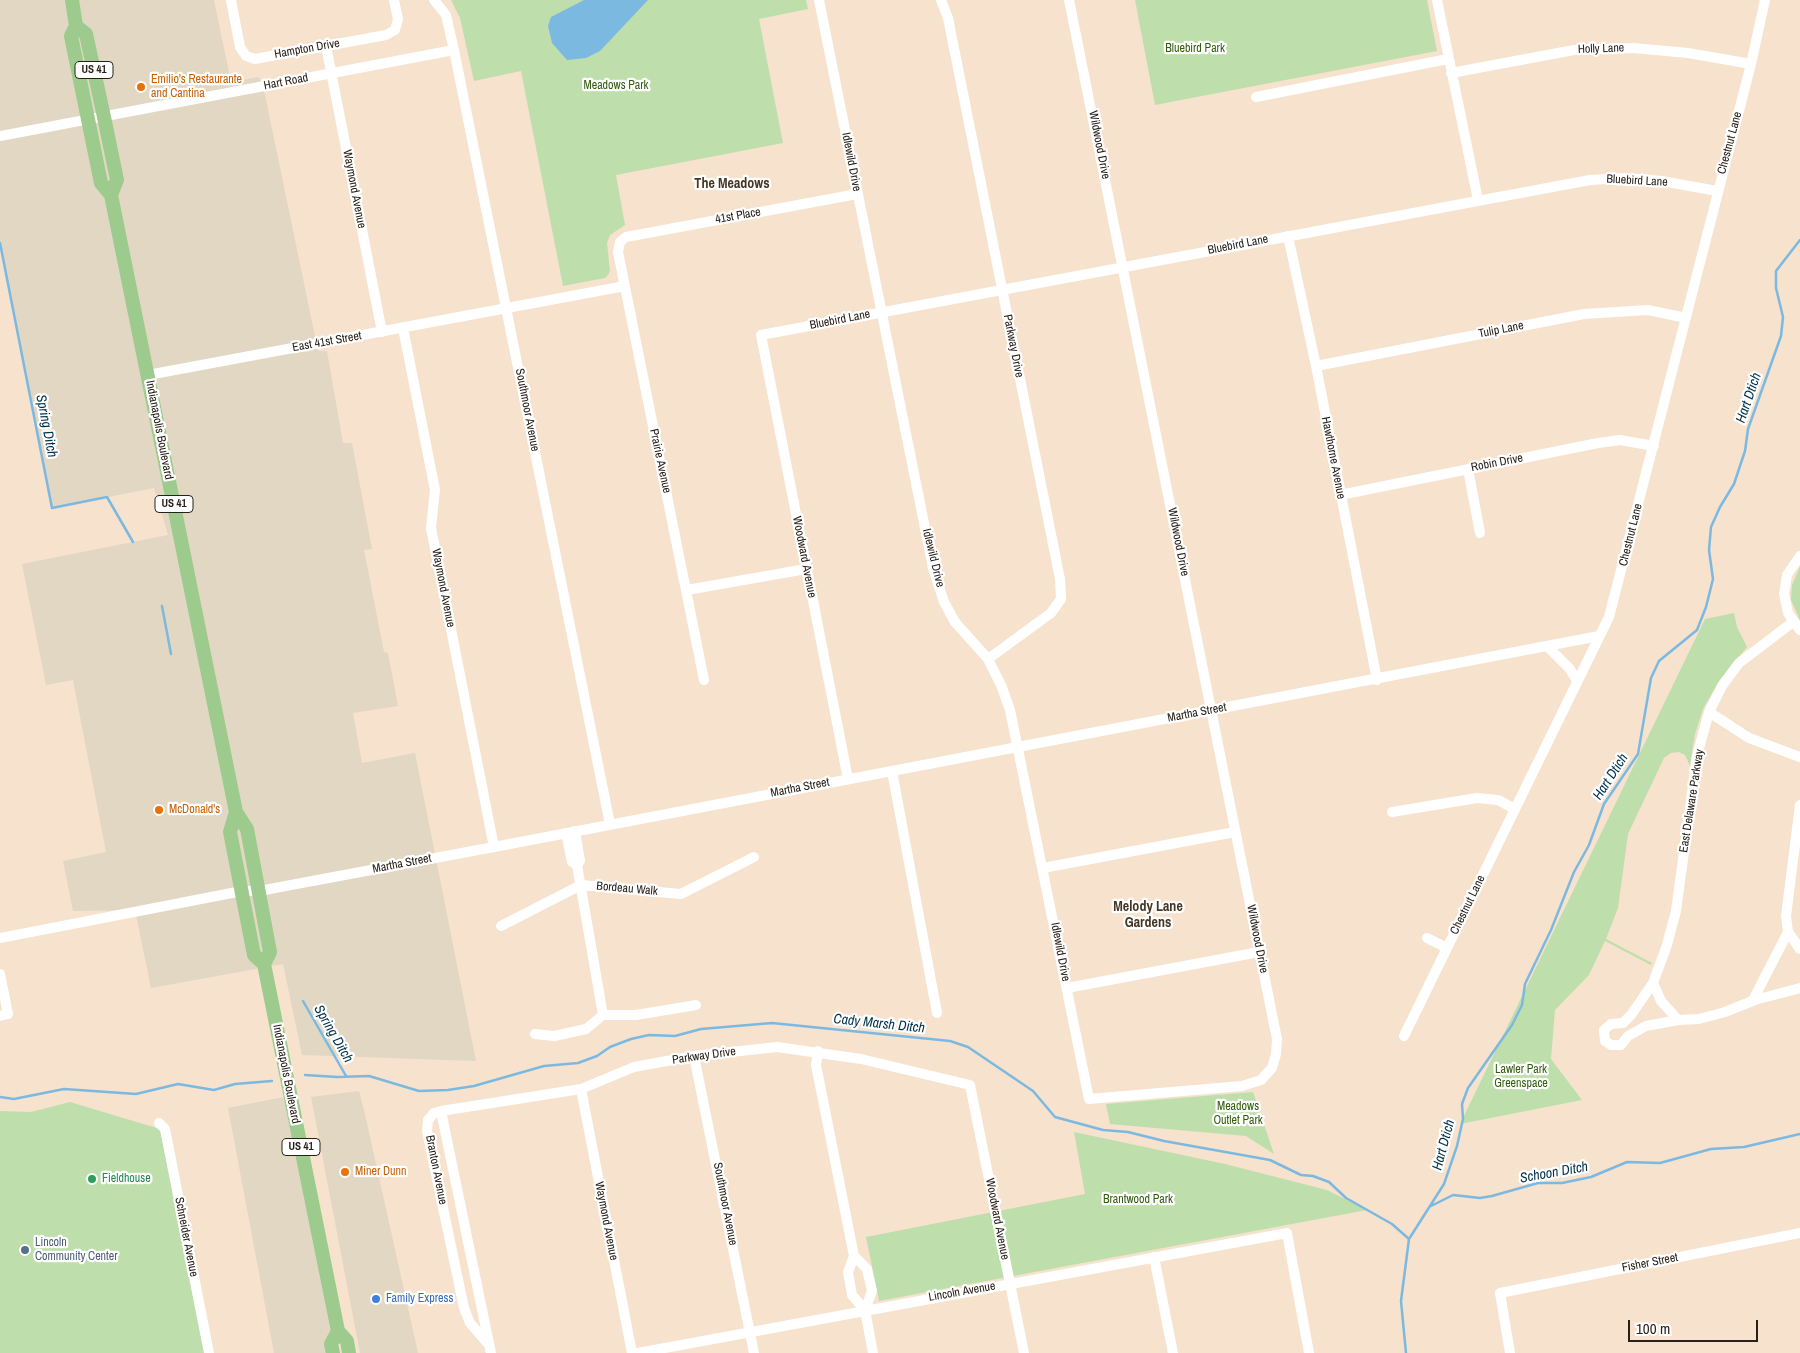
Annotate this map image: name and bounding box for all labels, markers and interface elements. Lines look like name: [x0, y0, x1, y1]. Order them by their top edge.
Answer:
street label: Hampton Drive: [273, 36, 341, 62]
street label: Holly Lane: [1578, 41, 1624, 57]
park label: Bluebird Park: [1165, 42, 1225, 56]
road number: US 41: [75, 62, 113, 78]
street label: Hart Road: [263, 71, 309, 93]
place label: Emilio's Restaurante and Cantina: [151, 73, 242, 101]
park label: Meadows Park: [583, 79, 649, 93]
marker: Emilio's Restaurante and Cantina: [135, 81, 147, 93]
street label: Wildwood Drive: [1085, 110, 1113, 180]
street label: Chestnut Lane: [1715, 110, 1745, 176]
street label: Idlewild Drive: [838, 131, 864, 193]
street label: Waymond Avenue: [339, 148, 369, 230]
street label: Bluebird Lane: [1606, 172, 1668, 190]
district label: The Meadows: [694, 176, 770, 192]
street label: 41st Place: [714, 205, 762, 227]
street label: Bluebird Lane: [1207, 232, 1269, 258]
street label: Bluebird Lane: [809, 307, 871, 333]
street label: Parkway Drive: [1000, 313, 1026, 379]
street label: Tulip Lane: [1477, 319, 1525, 341]
street label: East 41st Street: [291, 329, 363, 355]
street label: Southmoor Avenue: [512, 367, 542, 453]
water label: Hart Dtich: [1733, 371, 1765, 425]
street label: Indianapolis Boulevard: [142, 379, 176, 481]
water label: Spring Ditch: [32, 393, 60, 459]
street label: Hawthorne Avenue: [1318, 416, 1348, 500]
street label: Prairie Avenue: [646, 427, 674, 495]
street label: Robin Drive: [1470, 451, 1524, 475]
road number: US 41: [155, 496, 193, 512]
street label: Chestnut Lane: [1616, 502, 1646, 568]
street label: Wildwood Drive: [1164, 507, 1192, 577]
street label: Woodward Avenue: [789, 515, 819, 599]
street label: Idlewild Drive: [919, 527, 947, 589]
street label: Waymond Avenue: [428, 547, 458, 629]
street label: Martha Street: [1166, 700, 1228, 726]
street label: East Delaware Parkway: [1677, 748, 1707, 854]
water label: Hart Dtich: [1590, 751, 1632, 803]
street label: Martha Street: [769, 775, 831, 801]
place label: McDonald's: [169, 803, 220, 817]
marker: McDonald's: [153, 804, 165, 816]
street label: Martha Street: [371, 851, 433, 877]
street label: Chestnut Lane: [1447, 873, 1489, 937]
street label: Bordeau Walk: [596, 879, 658, 899]
district label: Melody Lane Gardens: [1113, 899, 1183, 932]
street label: Wildwood Drive: [1243, 904, 1271, 974]
street label: Idlewild Drive: [1047, 921, 1073, 983]
water label: Spring Ditch: [310, 1002, 356, 1066]
water label: Cady Marsh Ditch: [832, 1011, 926, 1037]
street label: Indianapolis Boulevard: [269, 1023, 303, 1125]
street label: Parkway Drive: [671, 1044, 737, 1068]
park label: Lawler Park Greenspace: [1494, 1063, 1548, 1091]
park label: Meadows Outlet Park: [1213, 1100, 1263, 1128]
water label: Hart Dtich: [1429, 1118, 1459, 1172]
street label: Branton Avenue: [422, 1134, 450, 1206]
road number: US 41: [282, 1138, 320, 1156]
water label: Schoon Ditch: [1519, 1159, 1589, 1187]
street label: Southmoor Avenue: [710, 1161, 740, 1247]
place label: Miner Dunn: [355, 1165, 406, 1179]
marker: Miner Dunn: [339, 1166, 351, 1178]
place label: Fieldhouse: [102, 1172, 151, 1186]
marker: Fieldhouse: [86, 1173, 98, 1185]
street label: Woodward Avenue: [982, 1177, 1012, 1261]
street label: Waymond Avenue: [591, 1180, 621, 1262]
park label: Brantwood Park: [1103, 1193, 1173, 1207]
street label: Schneider Avenue: [171, 1196, 201, 1278]
place label: Lincoln Community Center: [35, 1236, 118, 1264]
marker: Lincoln Community Center: [19, 1244, 31, 1256]
street label: Fisher Street: [1621, 1251, 1679, 1275]
street label: Lincoln Avenue: [927, 1279, 997, 1305]
place label: Family Express: [386, 1292, 453, 1306]
marker: Family Express: [370, 1293, 382, 1305]
scale bar: [1630, 1310, 1760, 1342]
text: 100 m: [1636, 1318, 1670, 1339]

